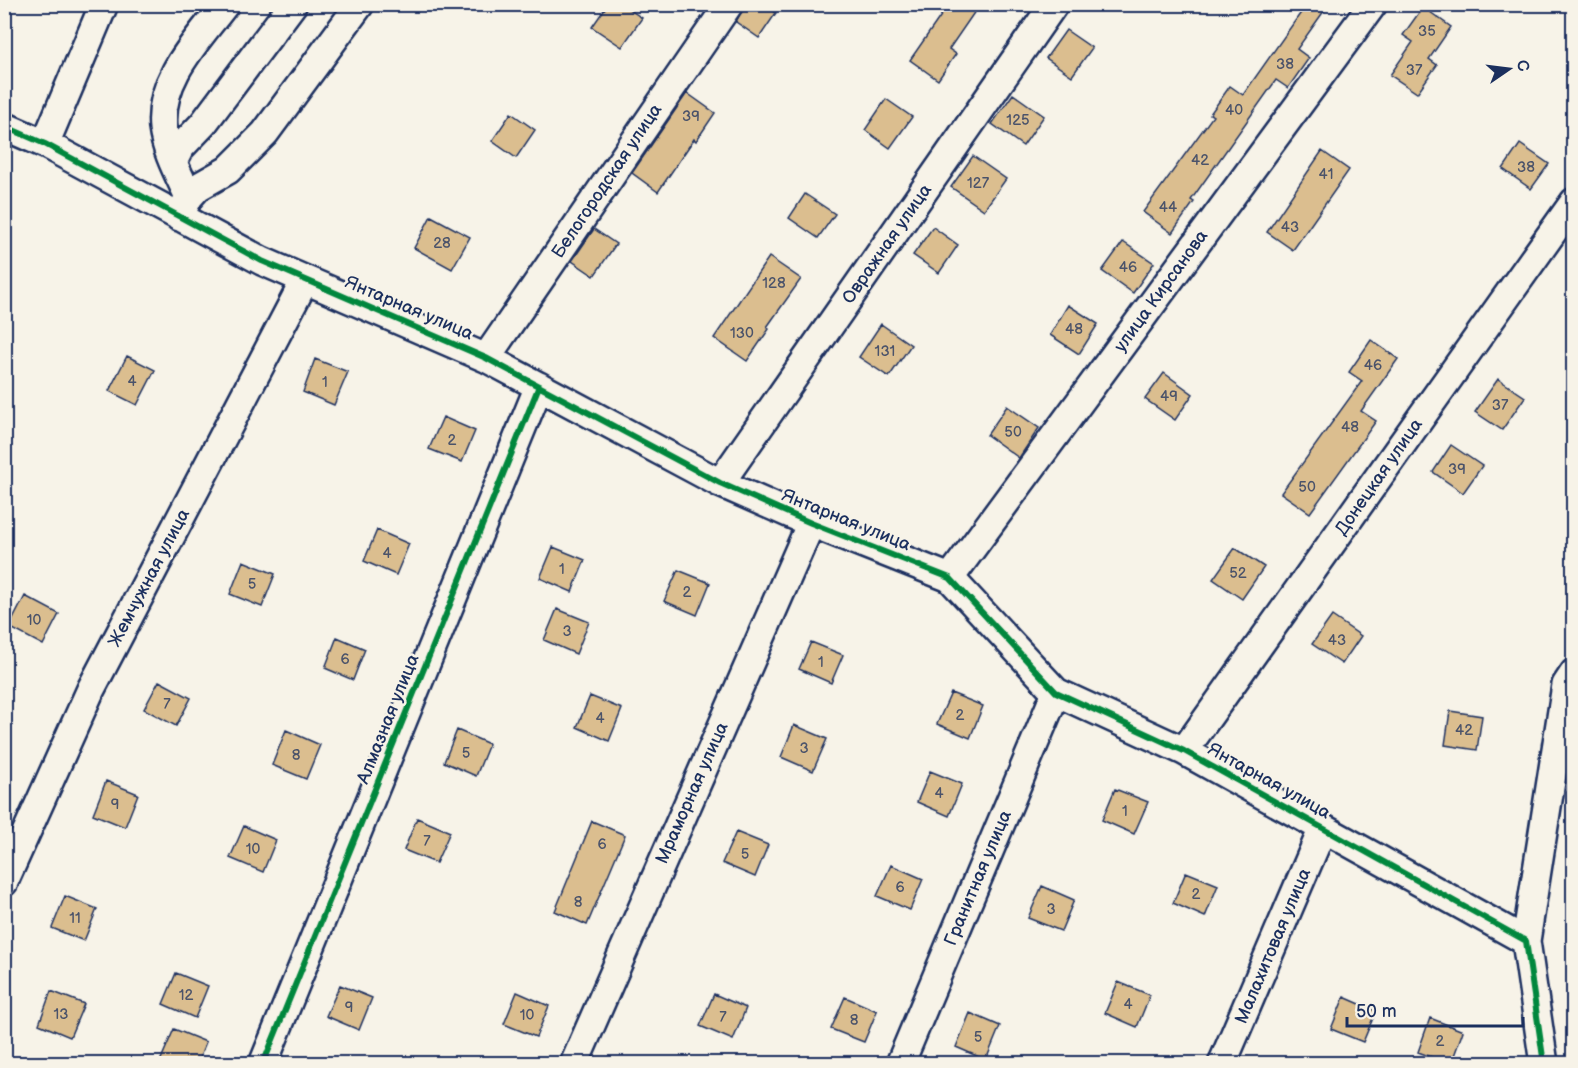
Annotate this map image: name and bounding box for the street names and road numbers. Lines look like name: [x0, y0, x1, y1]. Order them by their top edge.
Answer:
street label: Белогородская улица: [548, 100, 667, 262]
street label: Овражная улица: [838, 180, 936, 308]
street label: улица Кирсанова: [1110, 226, 1212, 356]
street label: Янтарная улица: [342, 272, 477, 345]
street label: Донецкая улица: [1331, 414, 1427, 539]
street label: Янтарная улица: [779, 485, 914, 556]
street label: Жемчужная улица: [104, 505, 194, 651]
street label: Алмазная улица: [352, 651, 424, 788]
street label: Мраморная улица: [651, 719, 733, 867]
street label: Янтарная улица: [1204, 739, 1334, 824]
street label: Гранитная улица: [940, 807, 1016, 949]
street label: Малахитовая улица: [1231, 865, 1315, 1027]

